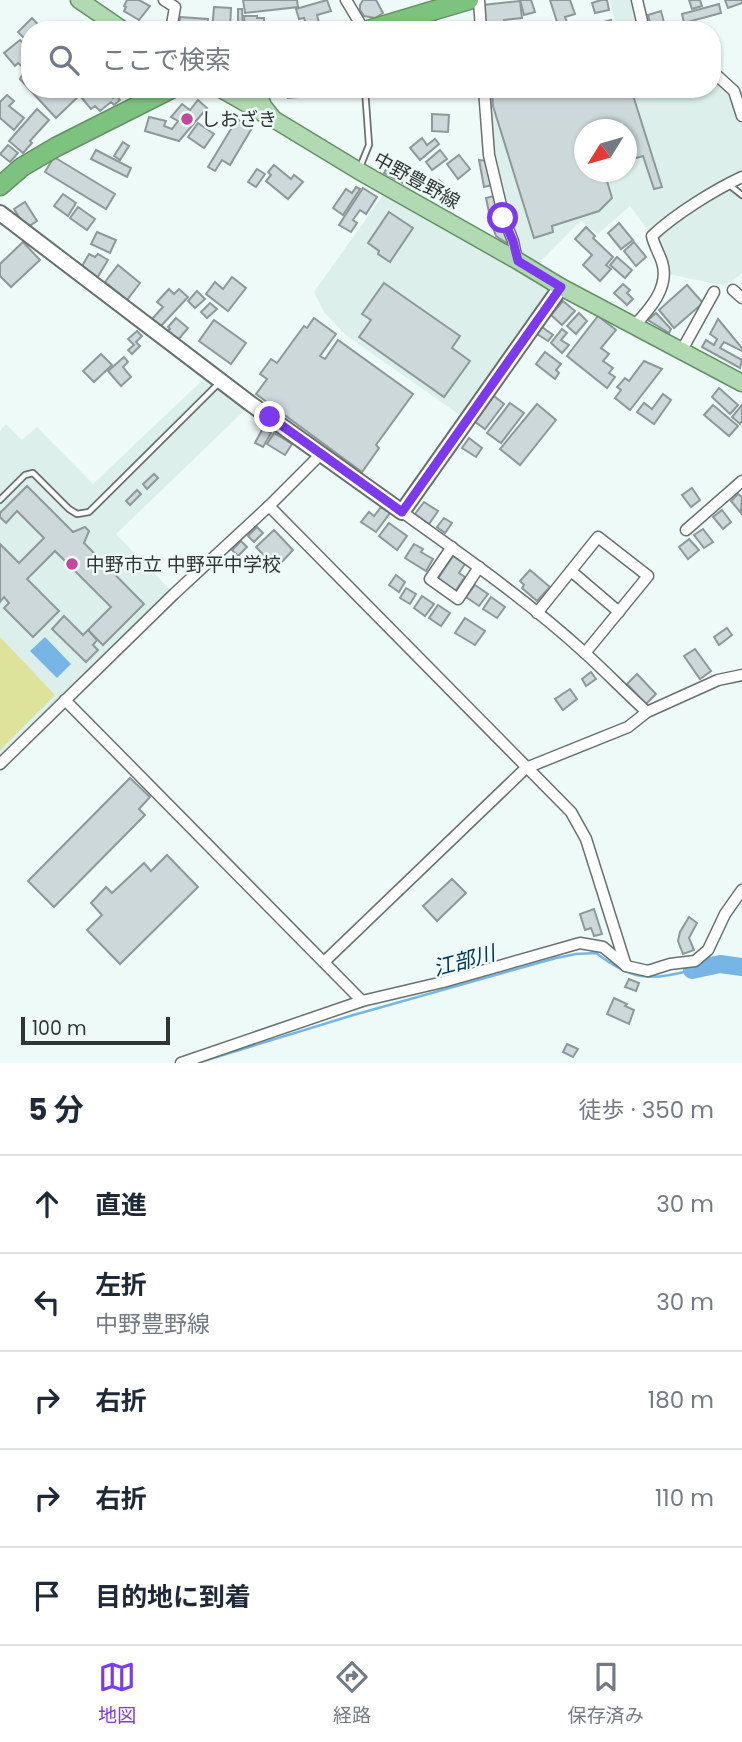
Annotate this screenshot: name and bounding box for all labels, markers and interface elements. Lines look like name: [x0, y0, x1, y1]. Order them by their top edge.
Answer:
search box: [21, 21, 721, 98]
icon: search: [45, 41, 83, 79]
text: ここで検索: [101, 42, 231, 78]
place label: しおざき: [201, 106, 277, 133]
marker: しおざき: [179, 111, 195, 127]
north arrow: [574, 119, 637, 182]
street label: 中野豊野線: [369, 146, 465, 215]
route start: [487, 202, 518, 233]
route end: [254, 401, 285, 432]
place label: 中野市立 中野平中学校: [86, 551, 281, 578]
marker: 中野市立 中野平中学校: [64, 556, 80, 572]
water label: 江部川: [430, 938, 500, 983]
scale bar: [21, 1014, 170, 1046]
text: 100 m: [32, 1015, 87, 1042]
text: 5 分: [28, 1088, 84, 1131]
text: 徒歩 · 350 m: [579, 1094, 714, 1126]
icon: ahead: [28, 1185, 66, 1223]
text: 直進: [95, 1187, 147, 1223]
text: 30 m: [656, 1188, 714, 1220]
text: 左折: [95, 1267, 147, 1303]
icon: left: [28, 1283, 66, 1321]
text: 30 m: [656, 1286, 714, 1318]
text: 中野豊野線: [95, 1308, 210, 1340]
icon: right: [28, 1381, 66, 1419]
text: 右折: [95, 1383, 147, 1419]
text: 180 m: [648, 1384, 714, 1416]
icon: right: [28, 1479, 66, 1517]
text: 右折: [95, 1481, 147, 1517]
text: 110 m: [655, 1482, 714, 1514]
icon: arrive: [28, 1577, 66, 1615]
text: 目的地に到着: [95, 1579, 251, 1615]
tab: 地図: [98, 1658, 136, 1730]
tab: 経路: [333, 1658, 371, 1730]
tab: 保存済み: [568, 1658, 644, 1730]

